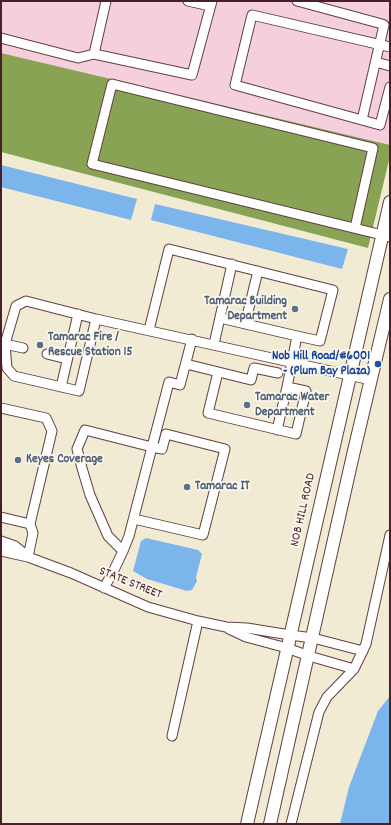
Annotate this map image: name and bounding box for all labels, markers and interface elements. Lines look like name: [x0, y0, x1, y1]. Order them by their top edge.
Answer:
place label: Tamarac Building Department: [204, 294, 287, 325]
marker: Tamarac Building Department: [290, 304, 300, 314]
place label: Tamarac Fire / Rescue Station 15: [48, 330, 132, 361]
marker: Tamarac Fire / Rescue Station 15: [35, 340, 45, 350]
place label: Nob Hill Road/#6001 - (Plum Bay Plaza): [272, 349, 370, 380]
marker: Nob Hill Road/#6001 - (Plum Bay Plaza): [373, 359, 383, 369]
place label: Tamarac Water Department: [255, 390, 329, 421]
marker: Tamarac Water Department: [242, 400, 252, 410]
place label: Keyes Coverage: [26, 452, 103, 468]
marker: Keyes Coverage: [13, 455, 23, 465]
street label: NOB HILL ROAD: [288, 472, 320, 548]
place label: Tamarac IT: [195, 479, 250, 495]
marker: Tamarac IT: [182, 482, 192, 492]
street label: STATE STREET: [96, 564, 164, 604]

